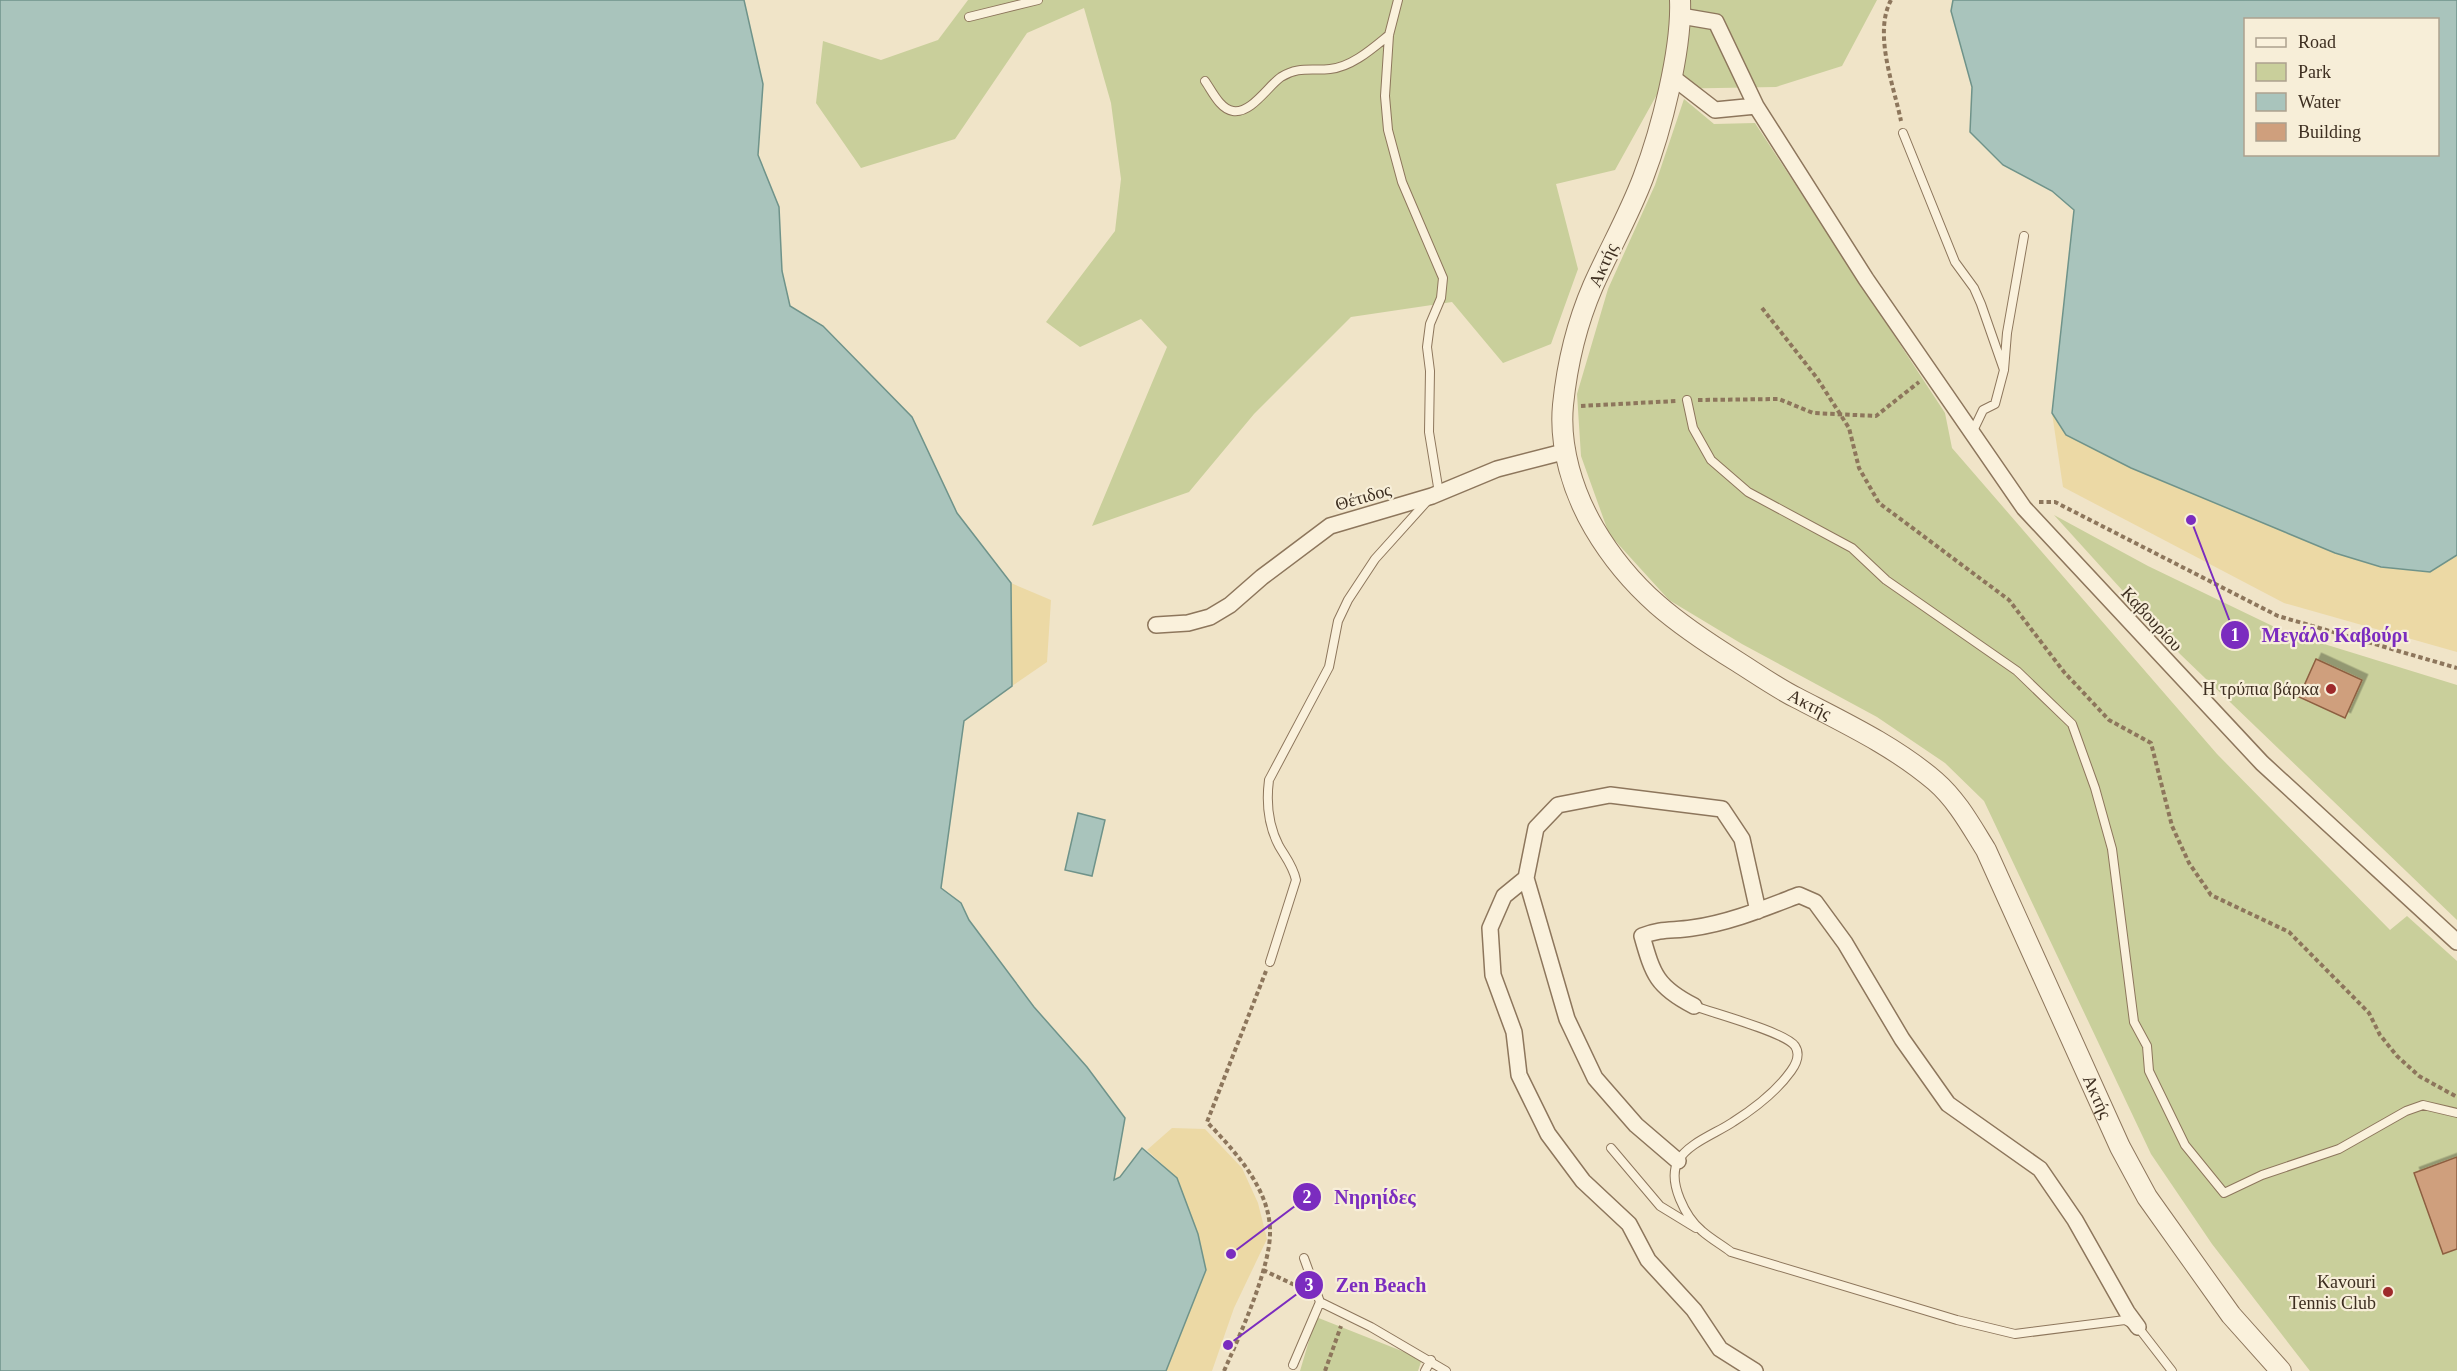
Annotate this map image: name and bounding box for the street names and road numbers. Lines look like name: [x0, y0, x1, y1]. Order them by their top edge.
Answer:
street label: Ακτής: [1585, 240, 1621, 290]
street label: Θέτιδος: [1333, 479, 1393, 515]
street label: Καβουρίου: [2117, 583, 2187, 655]
street label: Ακτής: [1785, 685, 1835, 724]
street label: Ακτής: [2079, 1072, 2116, 1122]

